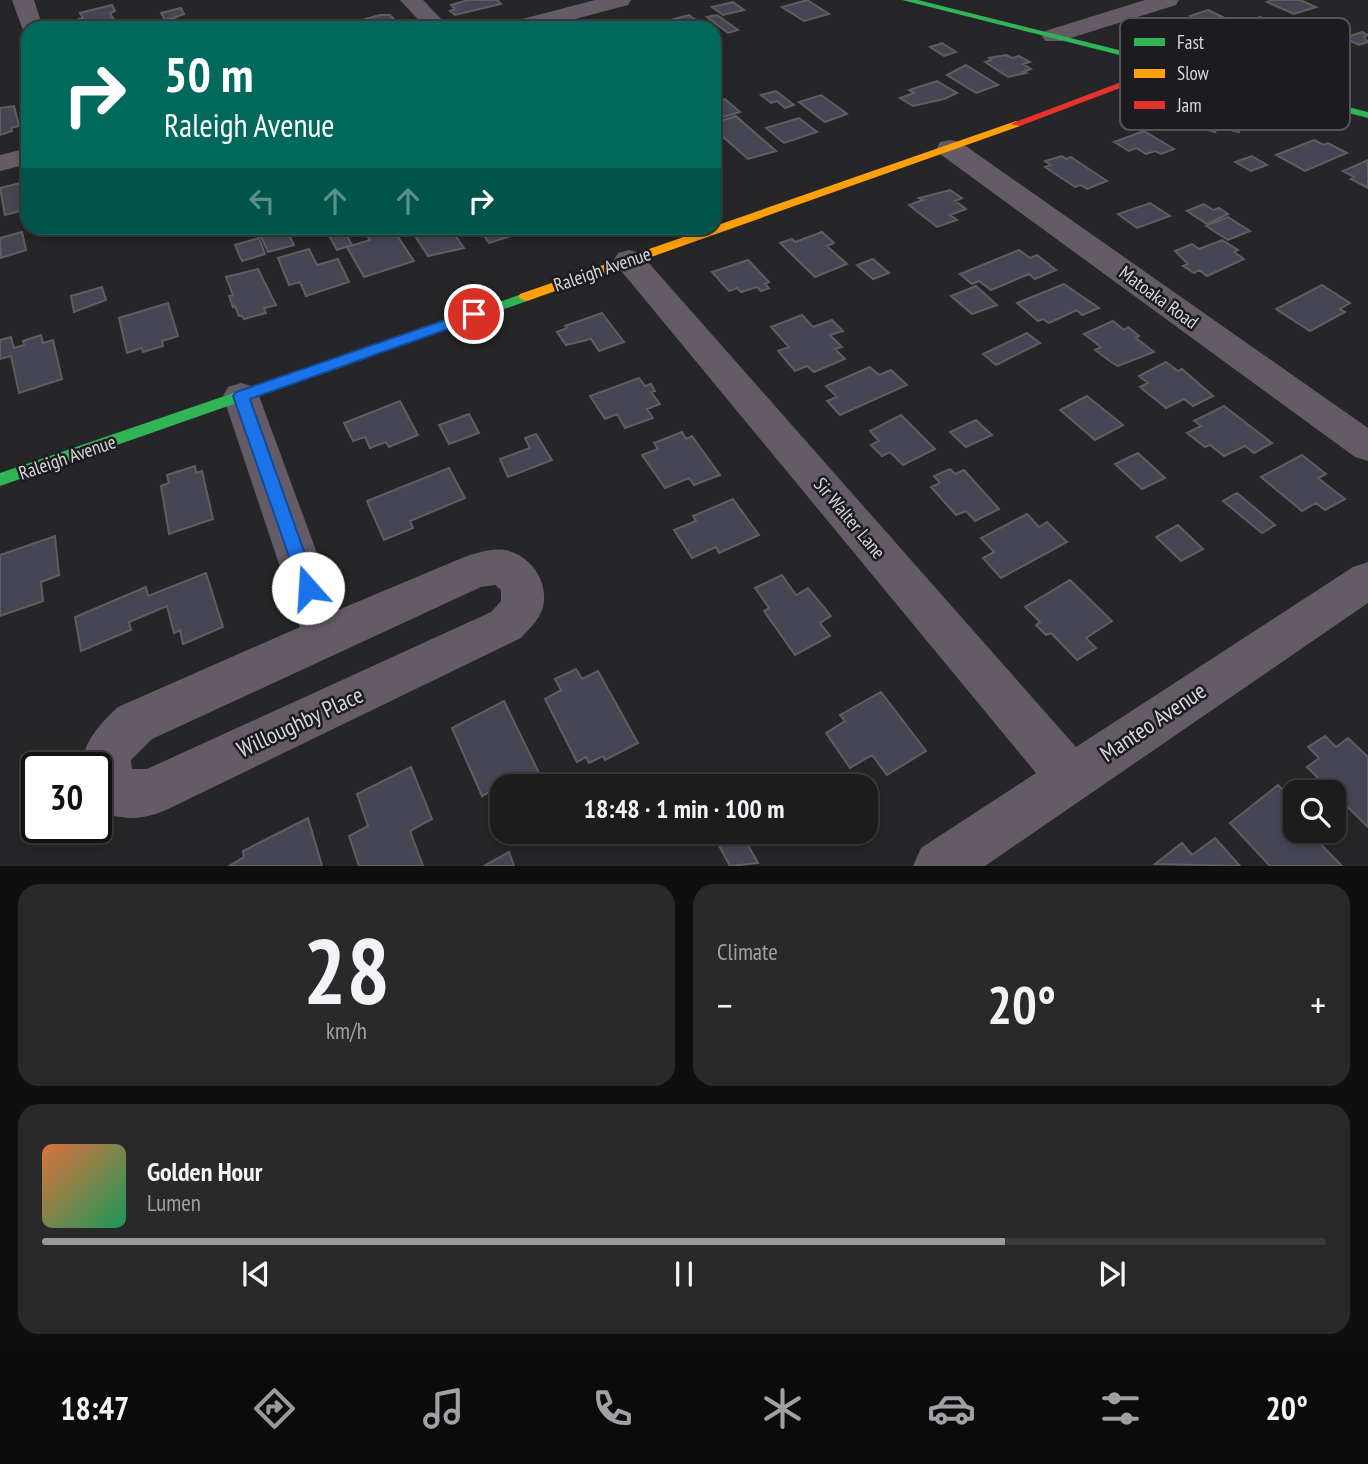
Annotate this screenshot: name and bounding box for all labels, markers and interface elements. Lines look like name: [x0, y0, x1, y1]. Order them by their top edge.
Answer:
legend: [1120, 18, 1350, 130]
text: Fast: [1177, 30, 1205, 54]
text: 50 m: [164, 42, 253, 106]
icon: right: [49, 49, 140, 140]
text: Slow: [1177, 61, 1210, 85]
text: Jam: [1176, 93, 1202, 117]
text: Raleigh Avenue: [164, 104, 335, 146]
icon: left: [243, 182, 281, 220]
icon: ahead: [316, 182, 354, 220]
icon: ahead: [389, 182, 427, 220]
icon: right: [462, 182, 500, 220]
street label: Raleigh Avenue: [550, 241, 654, 297]
street label: Matoaka Road: [1115, 260, 1203, 334]
pin: [444, 284, 504, 344]
icon: arrive: [455, 295, 493, 333]
street label: Raleigh Avenue: [15, 429, 119, 485]
street label: Sir Walter Lane: [809, 472, 891, 564]
position arrow: [271, 551, 345, 625]
street label: Manteo Avenue: [1094, 676, 1211, 768]
street label: Willoughby Place: [232, 680, 368, 763]
speed limit sign: 30: [21, 752, 112, 843]
map controls: [1283, 780, 1346, 843]
button: search: [1283, 780, 1346, 843]
text: 18:48 · 1 min · 100 m: [584, 792, 784, 825]
text: 28: [303, 911, 390, 1029]
text: Climate: [717, 937, 778, 966]
text: 20°: [987, 971, 1056, 1038]
text: −: [717, 980, 733, 1029]
text: +: [1310, 980, 1326, 1029]
text: km/h: [326, 1016, 367, 1045]
text: Golden Hour: [147, 1155, 262, 1188]
text: Lumen: [147, 1188, 201, 1217]
icon: previous: [237, 1255, 275, 1293]
icon: pause: [665, 1255, 703, 1293]
icon: next: [1093, 1255, 1131, 1293]
icon: directions: [250, 1384, 299, 1433]
icon: music: [419, 1384, 468, 1433]
icon: phone: [588, 1384, 637, 1433]
icon: climate: [758, 1384, 807, 1433]
icon: car: [927, 1384, 976, 1433]
icon: filters: [1096, 1384, 1145, 1433]
text: 18:47: [60, 1387, 129, 1429]
text: 20°: [1266, 1387, 1308, 1429]

